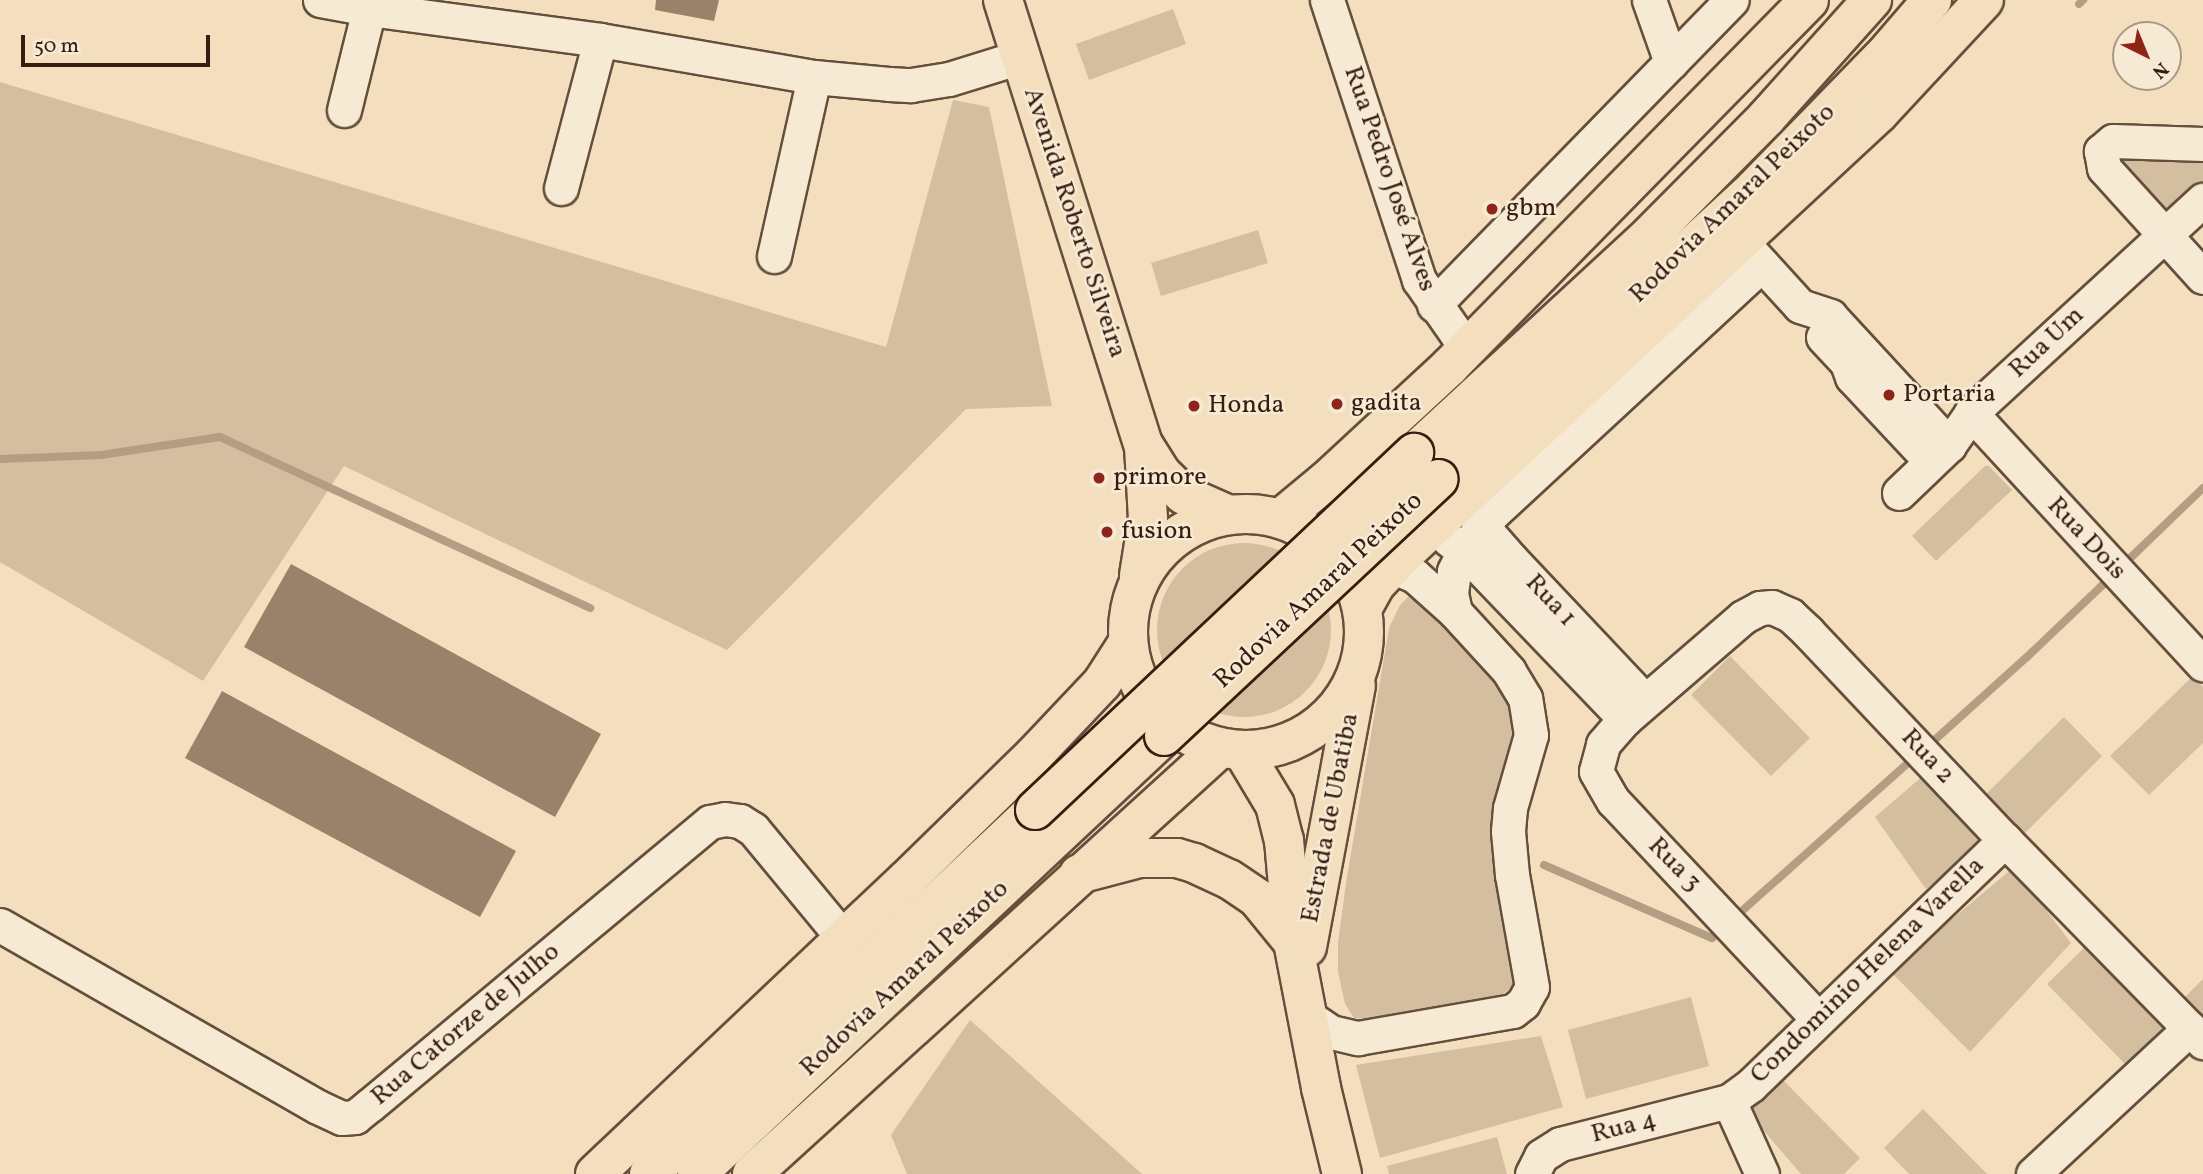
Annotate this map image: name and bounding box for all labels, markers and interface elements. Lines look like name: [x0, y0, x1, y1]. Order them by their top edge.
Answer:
scale bar: [24, 21, 214, 65]
north arrow: [2112, 21, 2182, 91]
text: 50 m: [34, 32, 79, 61]
text: N: [2146, 56, 2174, 84]
street label: Rua Pedro José Alves: [1336, 62, 1442, 296]
street label: Avenida Roberto Silveira: [1016, 84, 1132, 362]
street label: Rodovia Amaral Peixoto: [1623, 97, 1843, 311]
place label: gbm: [1506, 193, 1557, 225]
marker: gbm: [1484, 201, 1500, 217]
street label: Rua Um: [2003, 301, 2091, 385]
place label: Portaria: [1903, 379, 1996, 411]
marker: Portaria: [1881, 387, 1897, 403]
place label: gadita: [1351, 388, 1422, 420]
place label: Honda: [1208, 390, 1285, 422]
marker: gadita: [1329, 396, 1345, 412]
marker: Honda: [1186, 398, 1202, 414]
place label: primore: [1113, 462, 1207, 494]
marker: primore: [1091, 470, 1107, 486]
street label: Rodovia Amaral Peixoto: [1208, 486, 1430, 696]
street label: Rua Dois: [2040, 491, 2132, 587]
place label: fusion: [1121, 516, 1193, 548]
marker: fusion: [1099, 524, 1115, 540]
street label: Rua 1: [1518, 568, 1582, 634]
street label: Estrada de Ubatiba: [1295, 710, 1367, 926]
street label: Rua 2: [1894, 723, 1960, 791]
street label: Rua 3: [1641, 831, 1707, 899]
street label: Condominio Helena Varella: [1744, 851, 1992, 1091]
street label: Rodovia Amaral Peixoto: [794, 874, 1016, 1084]
street label: Rua Catorze de Julho: [365, 937, 567, 1113]
street label: Rua 4: [1588, 1105, 1660, 1151]

